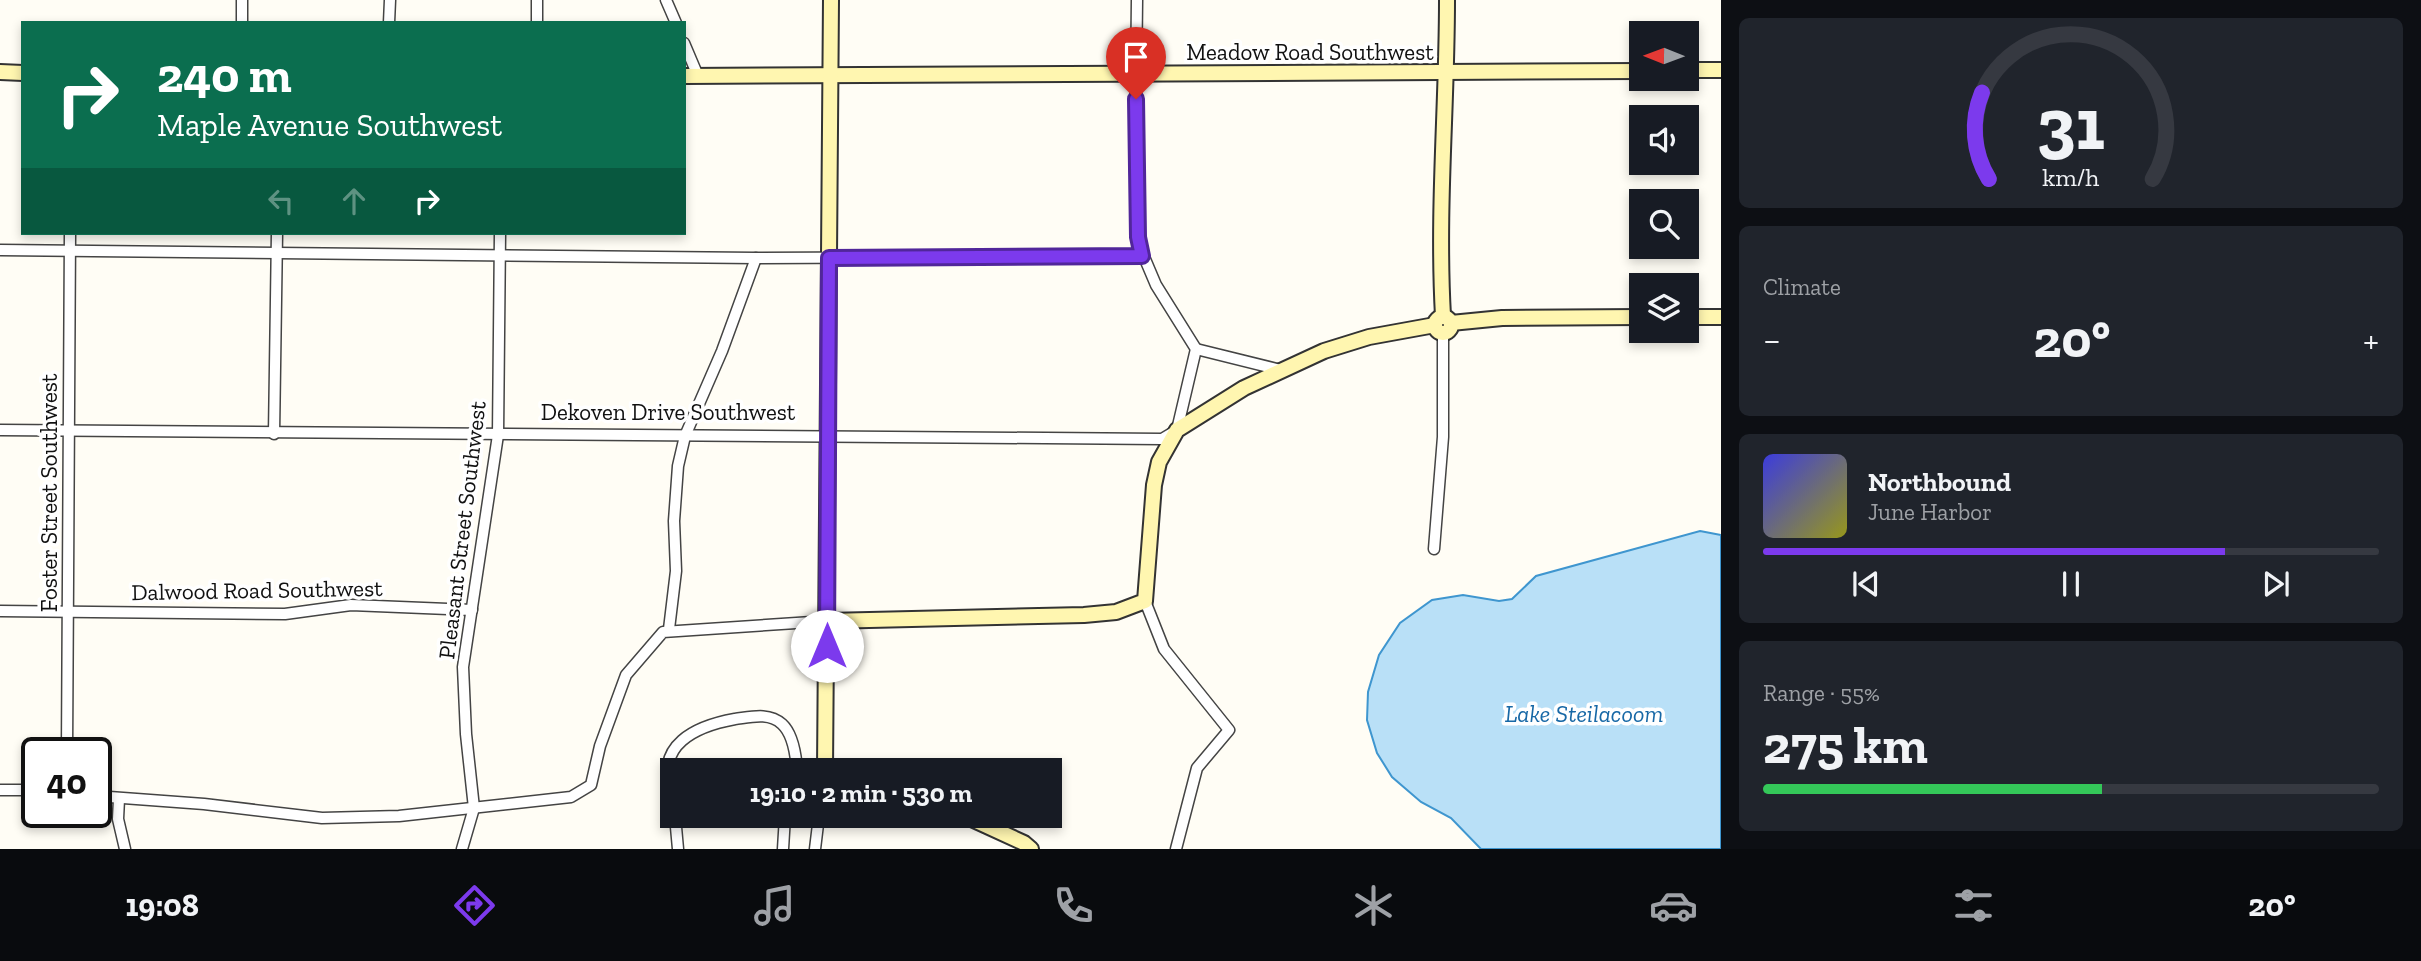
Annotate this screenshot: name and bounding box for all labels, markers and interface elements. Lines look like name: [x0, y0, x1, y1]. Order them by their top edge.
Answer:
north arrow: [1629, 21, 1699, 91]
map controls: [1629, 21, 1699, 343]
pin: [1106, 27, 1166, 99]
icon: arrive: [1117, 38, 1155, 76]
street label: Meadow Road Southwest: [1186, 38, 1434, 66]
text: 240 m: [157, 46, 292, 105]
icon: right: [42, 49, 133, 140]
text: 31: [2037, 80, 2105, 168]
button: sound: [1629, 105, 1699, 175]
text: Maple Avenue Southwest: [157, 106, 502, 144]
text: km/h: [2042, 162, 2100, 192]
icon: left: [262, 182, 300, 220]
icon: ahead: [335, 182, 373, 220]
icon: right: [408, 182, 446, 220]
button: search: [1629, 189, 1699, 259]
button: layers: [1629, 273, 1699, 343]
text: Climate: [1763, 273, 1841, 301]
text: 20°: [2034, 308, 2110, 370]
text: −: [1763, 317, 1781, 363]
text: +: [2363, 317, 2379, 363]
street label: Foster Street Southwest: [35, 373, 63, 612]
street label: Dekoven Drive Southwest: [541, 398, 796, 426]
street label: Pleasant Street Southwest: [432, 399, 492, 661]
text: Northbound: [1868, 466, 2011, 498]
text: June Harbor: [1868, 498, 1992, 526]
icon: previous: [1847, 565, 1885, 603]
icon: pause: [2052, 565, 2090, 603]
icon: next: [2257, 565, 2295, 603]
street label: Dalwood Road Southwest: [131, 574, 383, 606]
position arrow: [790, 609, 864, 683]
text: Range · 55%: [1763, 679, 1880, 707]
water label: Lake Steilacoom: [1505, 699, 1663, 728]
text: 275 km: [1763, 714, 1928, 776]
speed limit sign: 40: [21, 737, 112, 828]
text: 19:10 · 2 min · 530 m: [750, 777, 972, 809]
icon: directions: [450, 881, 499, 930]
icon: music: [750, 881, 799, 930]
icon: phone: [1049, 881, 1098, 930]
icon: climate: [1349, 881, 1398, 930]
icon: car: [1649, 881, 1698, 930]
icon: filters: [1949, 881, 1998, 930]
text: 19:08: [125, 886, 199, 924]
text: 20°: [2248, 886, 2296, 924]

